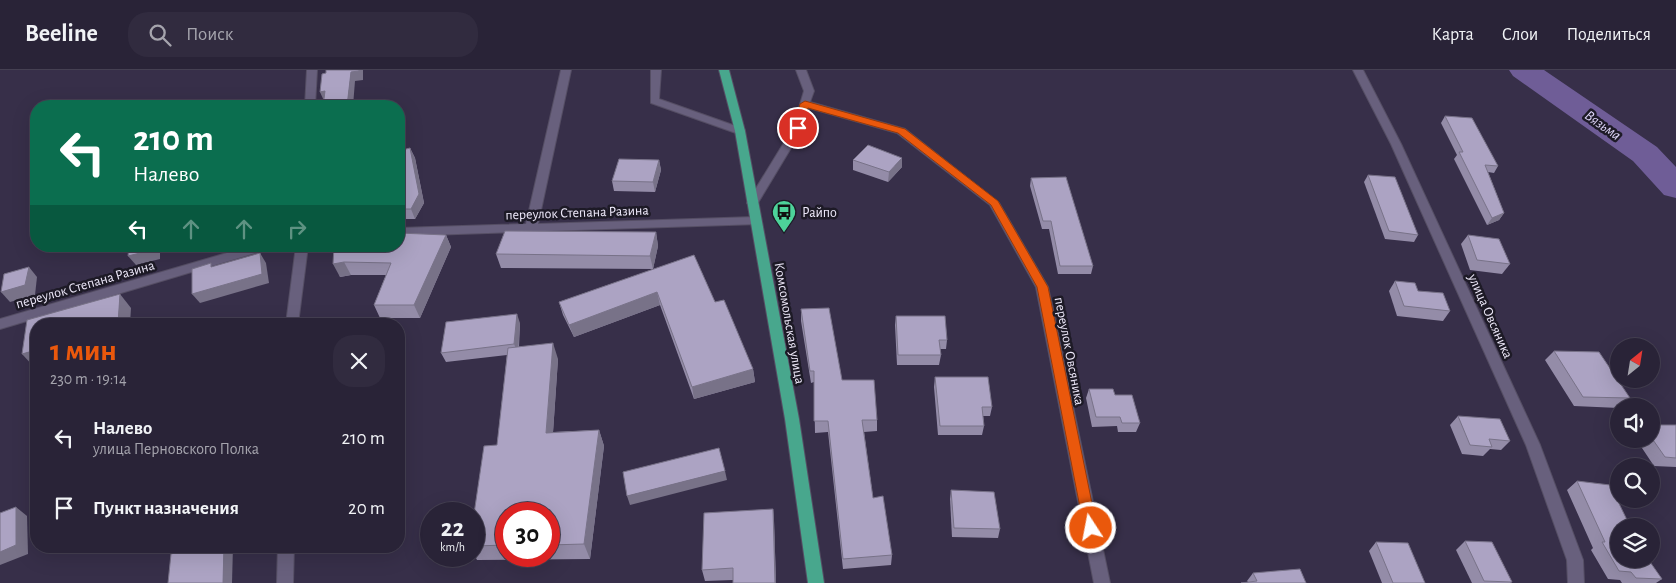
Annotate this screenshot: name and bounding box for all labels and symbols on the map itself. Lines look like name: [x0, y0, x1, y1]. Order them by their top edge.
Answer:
pin: [777, 107, 819, 149]
water label: Вязьма: [1582, 108, 1624, 143]
bus stop icon: Райпо: [771, 199, 797, 233]
street label: переулок Степана Разина: [505, 203, 650, 223]
place label: Райпо: [802, 206, 837, 220]
street label: переулок Степана Разина: [14, 258, 157, 311]
street label: Комсомольская улица: [771, 261, 807, 386]
street label: улица Овсяника: [1465, 271, 1515, 361]
street label: переулок Овсяника: [1052, 296, 1086, 407]
north arrow: [1610, 338, 1660, 388]
position arrow: [1064, 501, 1116, 553]
speed limit sign: 30: [495, 502, 560, 567]

